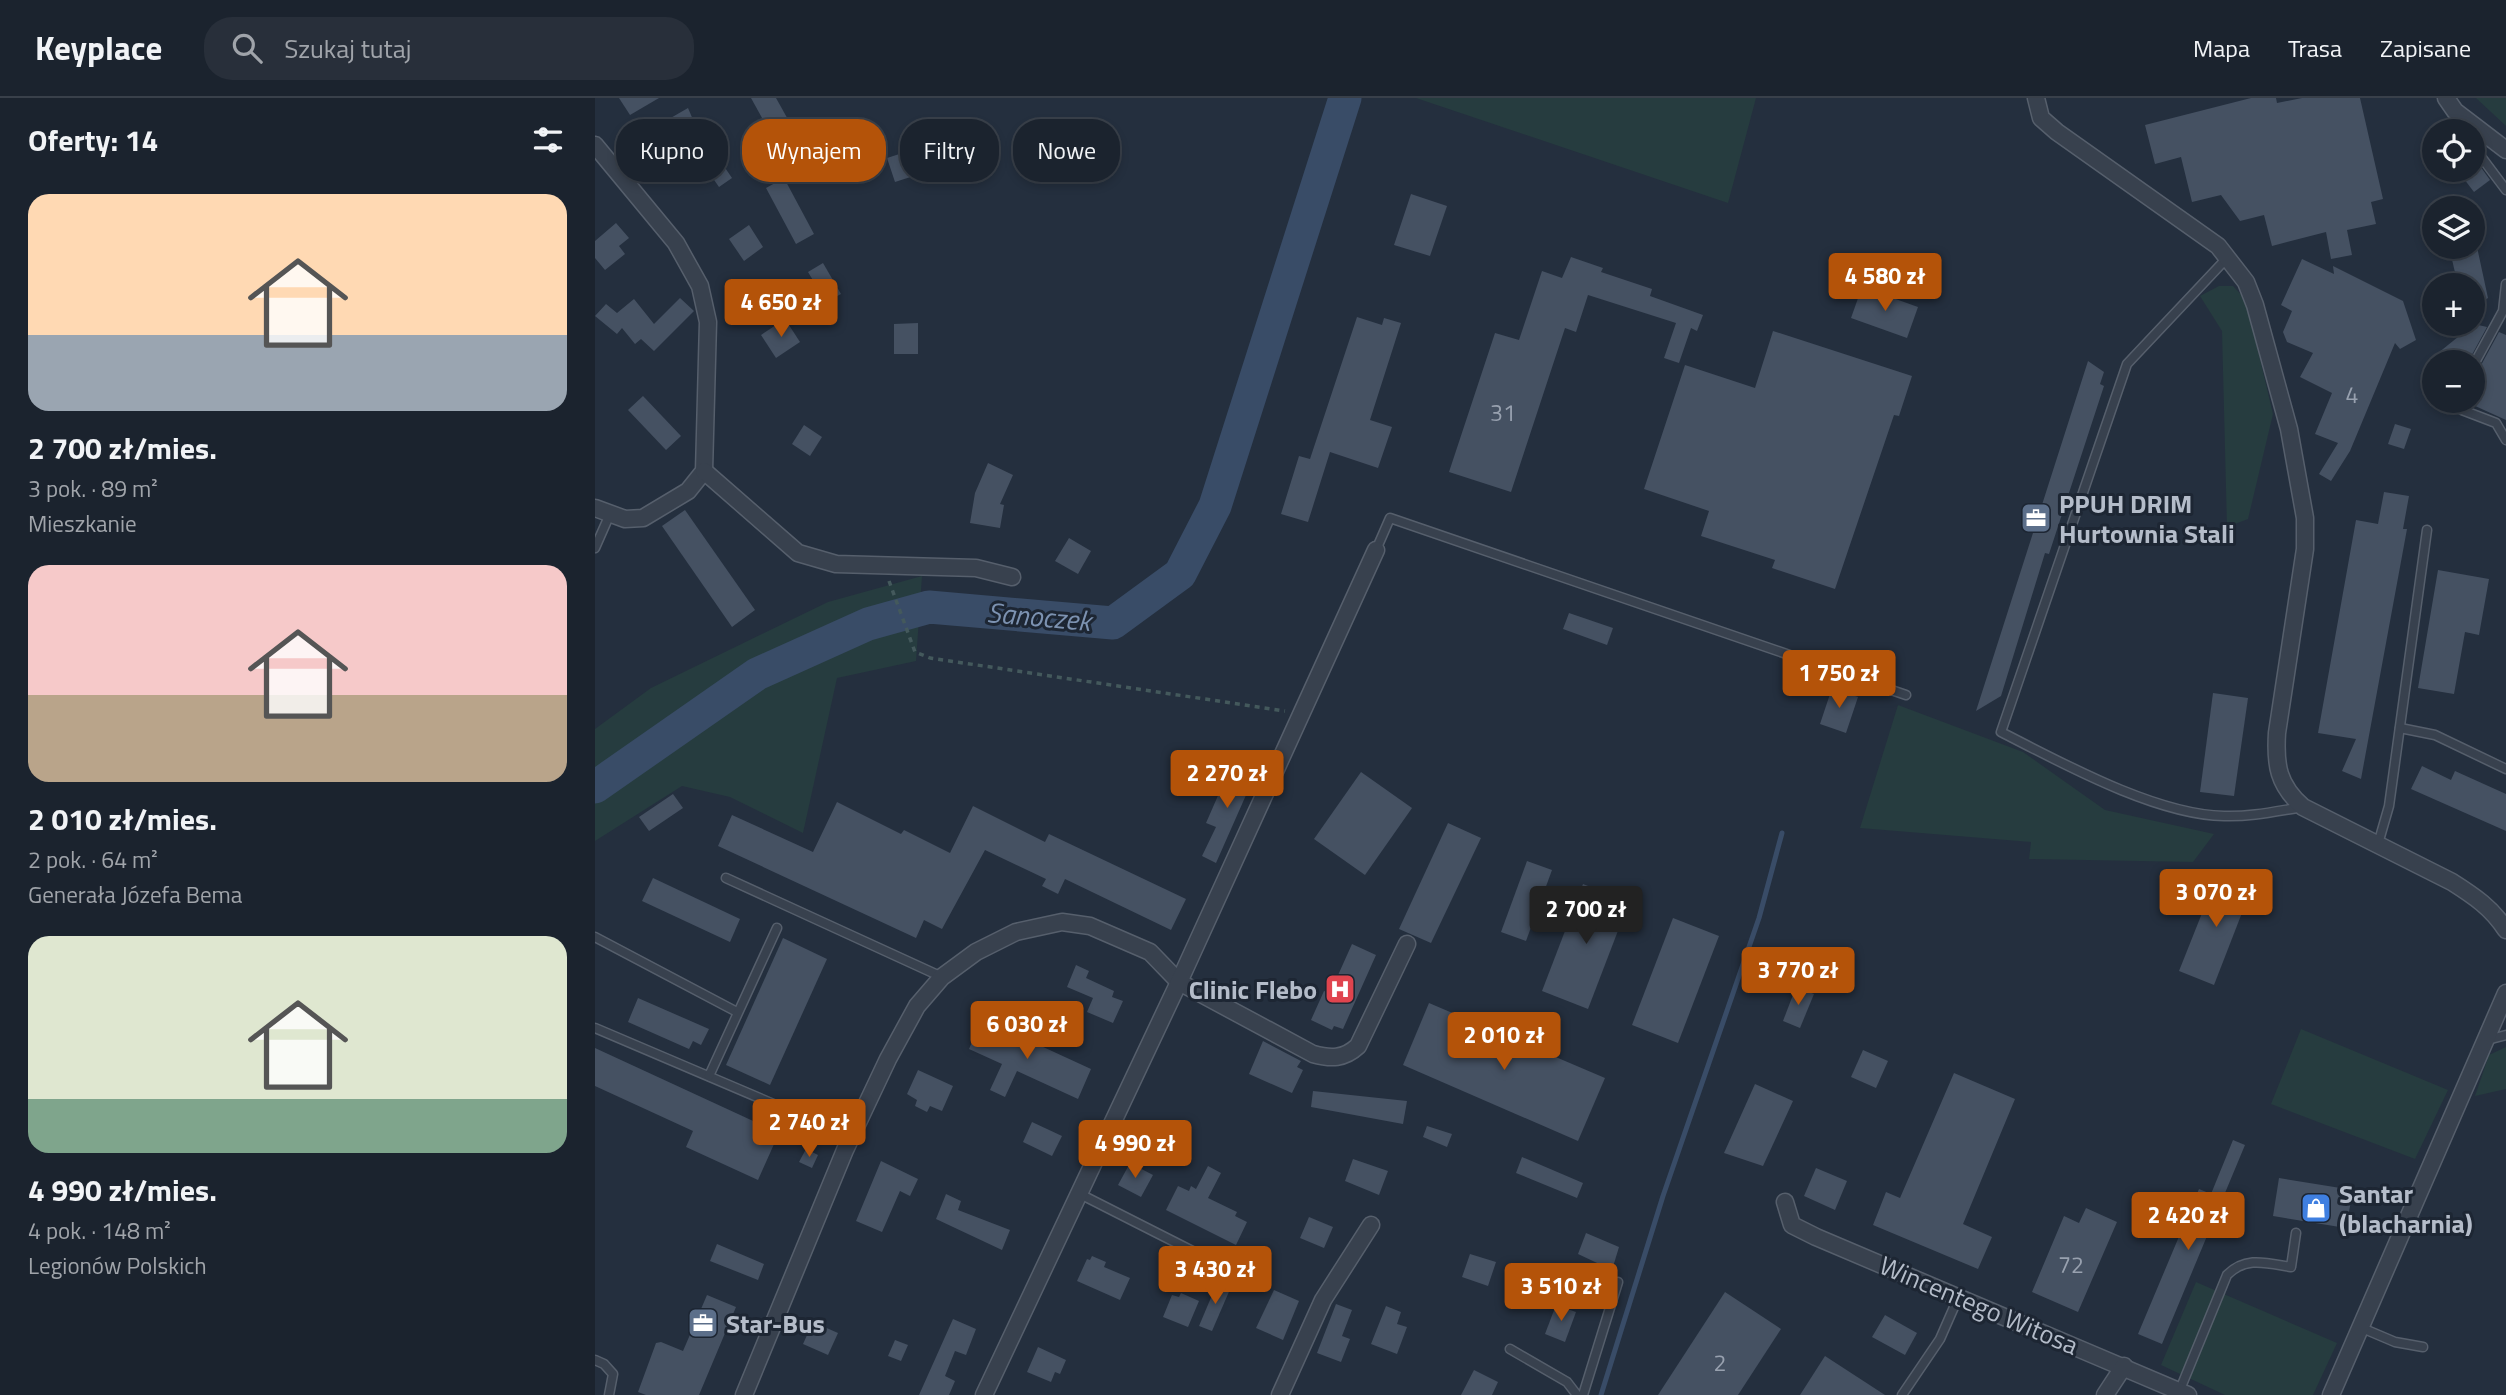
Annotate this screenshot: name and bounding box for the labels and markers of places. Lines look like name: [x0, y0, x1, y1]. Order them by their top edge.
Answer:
pin: 4 580 zł: [1813, 254, 1957, 313]
pin: 4 650 zł: [709, 280, 853, 339]
place label: PPUH DRIM Hurtownia Stali: [2059, 484, 2235, 553]
office icon: PPUH DRIM Hurtownia Stali: [2019, 501, 2053, 535]
pin: 1 750 zł: [1767, 650, 1911, 710]
pin: 2 270 zł: [1155, 750, 1299, 810]
pin: 3 070 zł: [2144, 870, 2288, 929]
pin: 2 700 zł: [1514, 886, 1658, 946]
pin: 3 770 zł: [1726, 948, 1870, 1007]
place label: Clinic Flebo: [1189, 970, 1317, 1009]
hospital icon: Clinic Flebo: [1323, 972, 1357, 1006]
pin: 6 030 zł: [955, 1002, 1099, 1061]
pin: 2 010 zł: [1432, 1012, 1576, 1072]
pin: 2 740 zł: [737, 1100, 881, 1159]
pin: 4 990 zł: [1063, 1121, 1207, 1180]
place label: Santar (blacharnia): [2339, 1174, 2473, 1243]
shop icon: Santar (blacharnia): [2299, 1191, 2333, 1225]
pin: 2 420 zł: [2116, 1192, 2260, 1252]
pin: 3 430 zł: [1143, 1246, 1287, 1306]
pin: 3 510 zł: [1489, 1264, 1633, 1323]
place label: Star-Bus: [726, 1304, 825, 1343]
office icon: Star-Bus: [686, 1306, 720, 1340]

